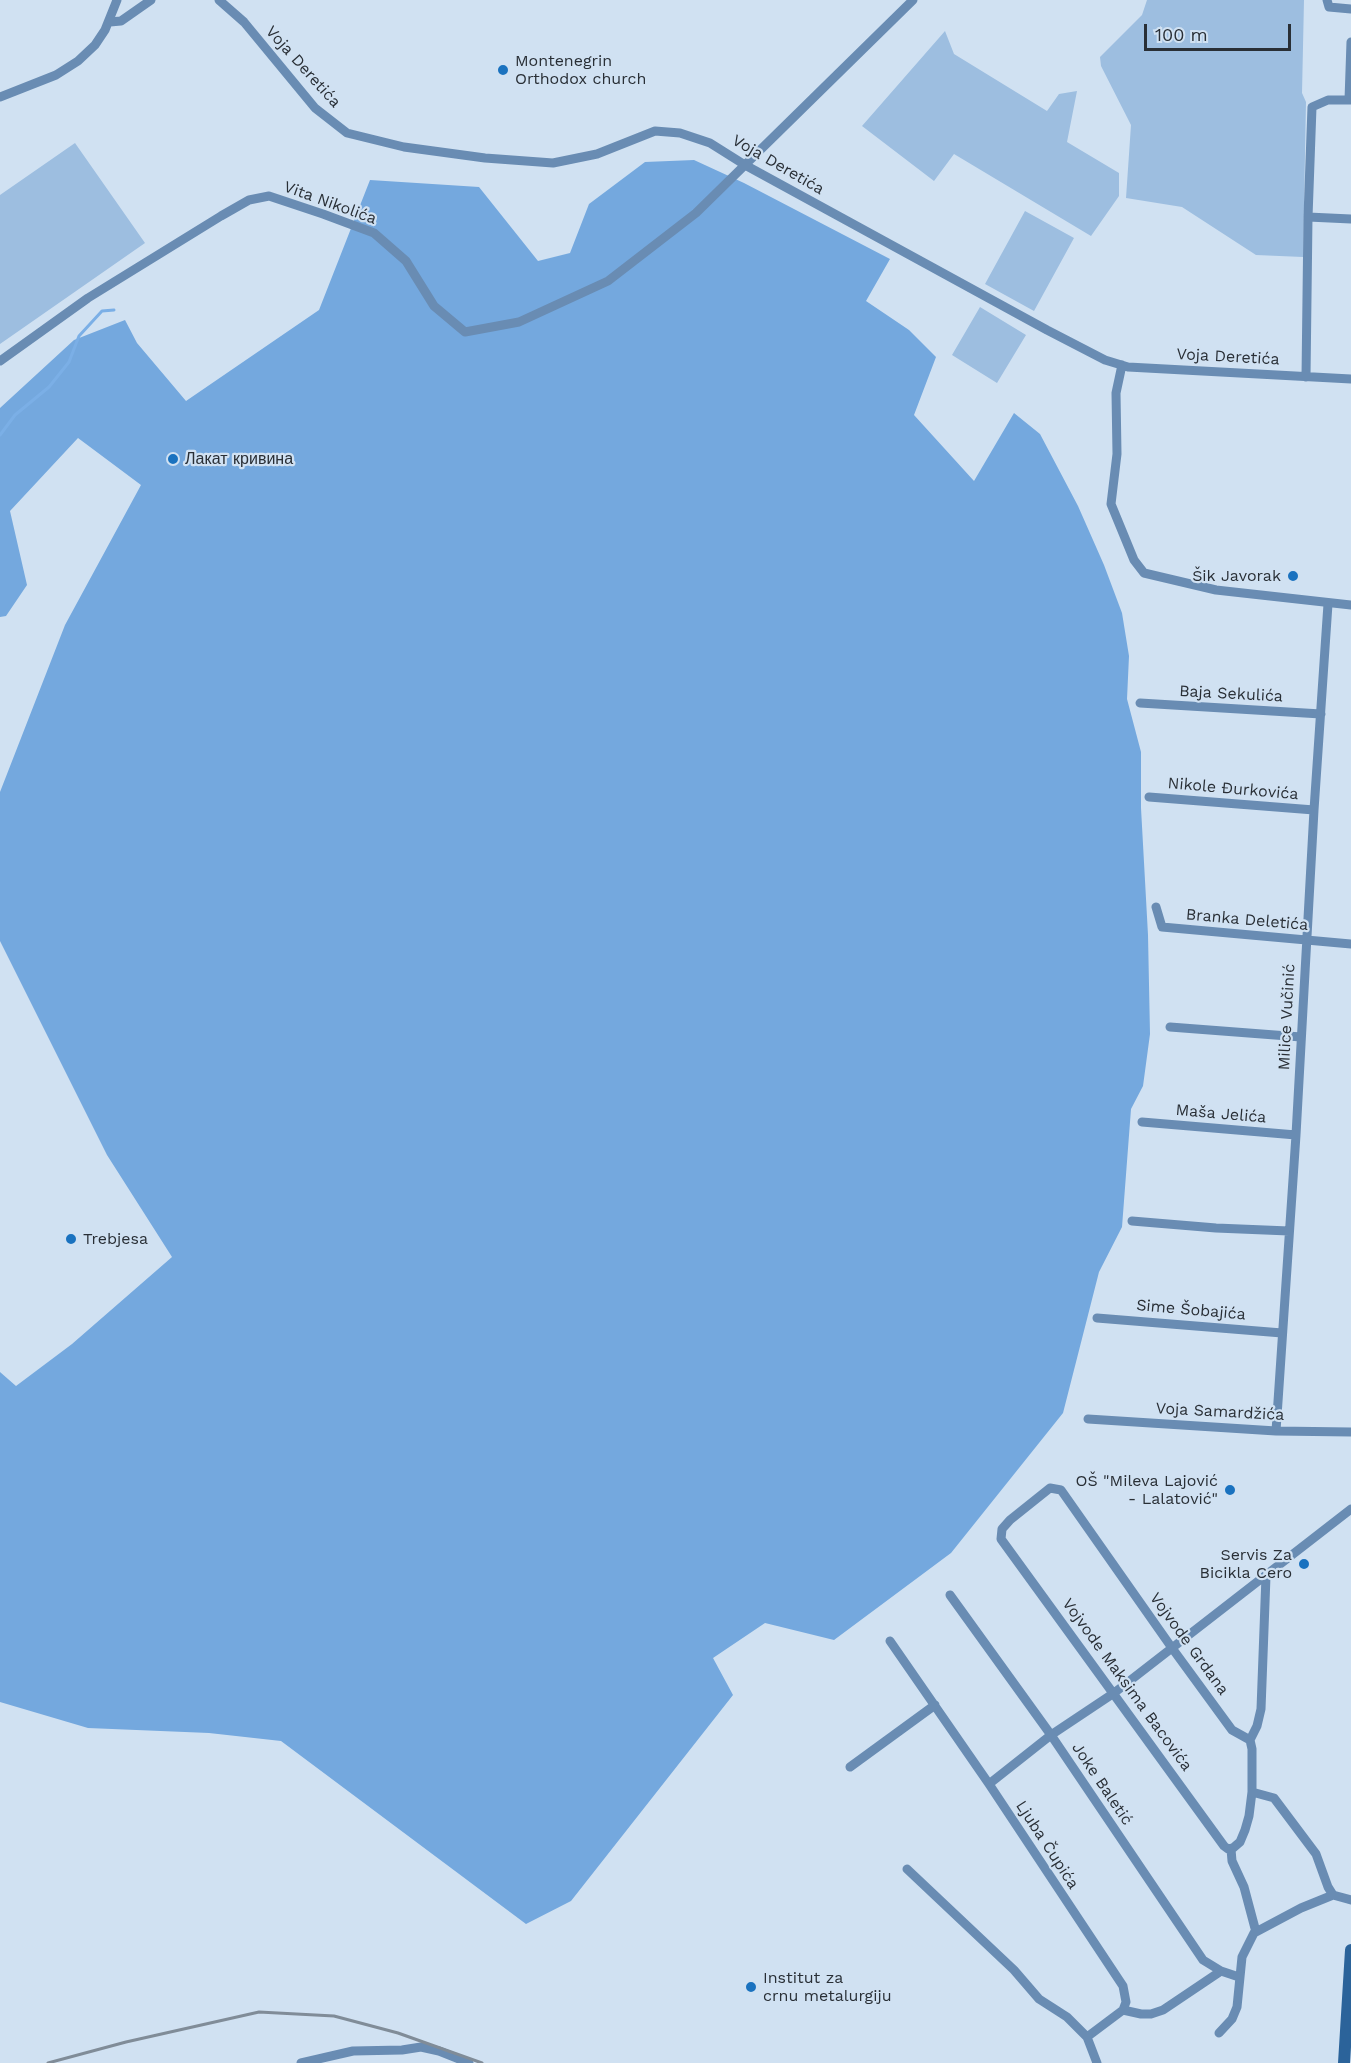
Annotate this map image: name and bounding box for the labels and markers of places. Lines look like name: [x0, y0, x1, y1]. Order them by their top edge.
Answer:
place label: Montenegrin Orthodox church: [515, 51, 646, 89]
marker: Montenegrin Orthodox church: [496, 63, 510, 77]
place label: Лакат кривина: [185, 449, 293, 469]
marker: Лакат кривина: [166, 452, 180, 466]
place label: Šik Javorak: [1192, 566, 1281, 586]
marker: Šik Javorak: [1286, 569, 1300, 583]
place label: Trebjesa: [83, 1229, 148, 1249]
marker: Trebjesa: [64, 1232, 78, 1246]
place label: OŠ "Mileva Lajović - Lalatović": [1075, 1471, 1218, 1509]
marker: OŠ "Mileva Lajović - Lalatović": [1223, 1483, 1237, 1497]
place label: Servis Za Bicikla Cero: [1200, 1545, 1292, 1583]
marker: Servis Za Bicikla Cero: [1297, 1557, 1311, 1571]
place label: Institut za crnu metalurgiju: [763, 1968, 892, 2006]
marker: Institut za crnu metalurgiju: [744, 1980, 758, 1994]

